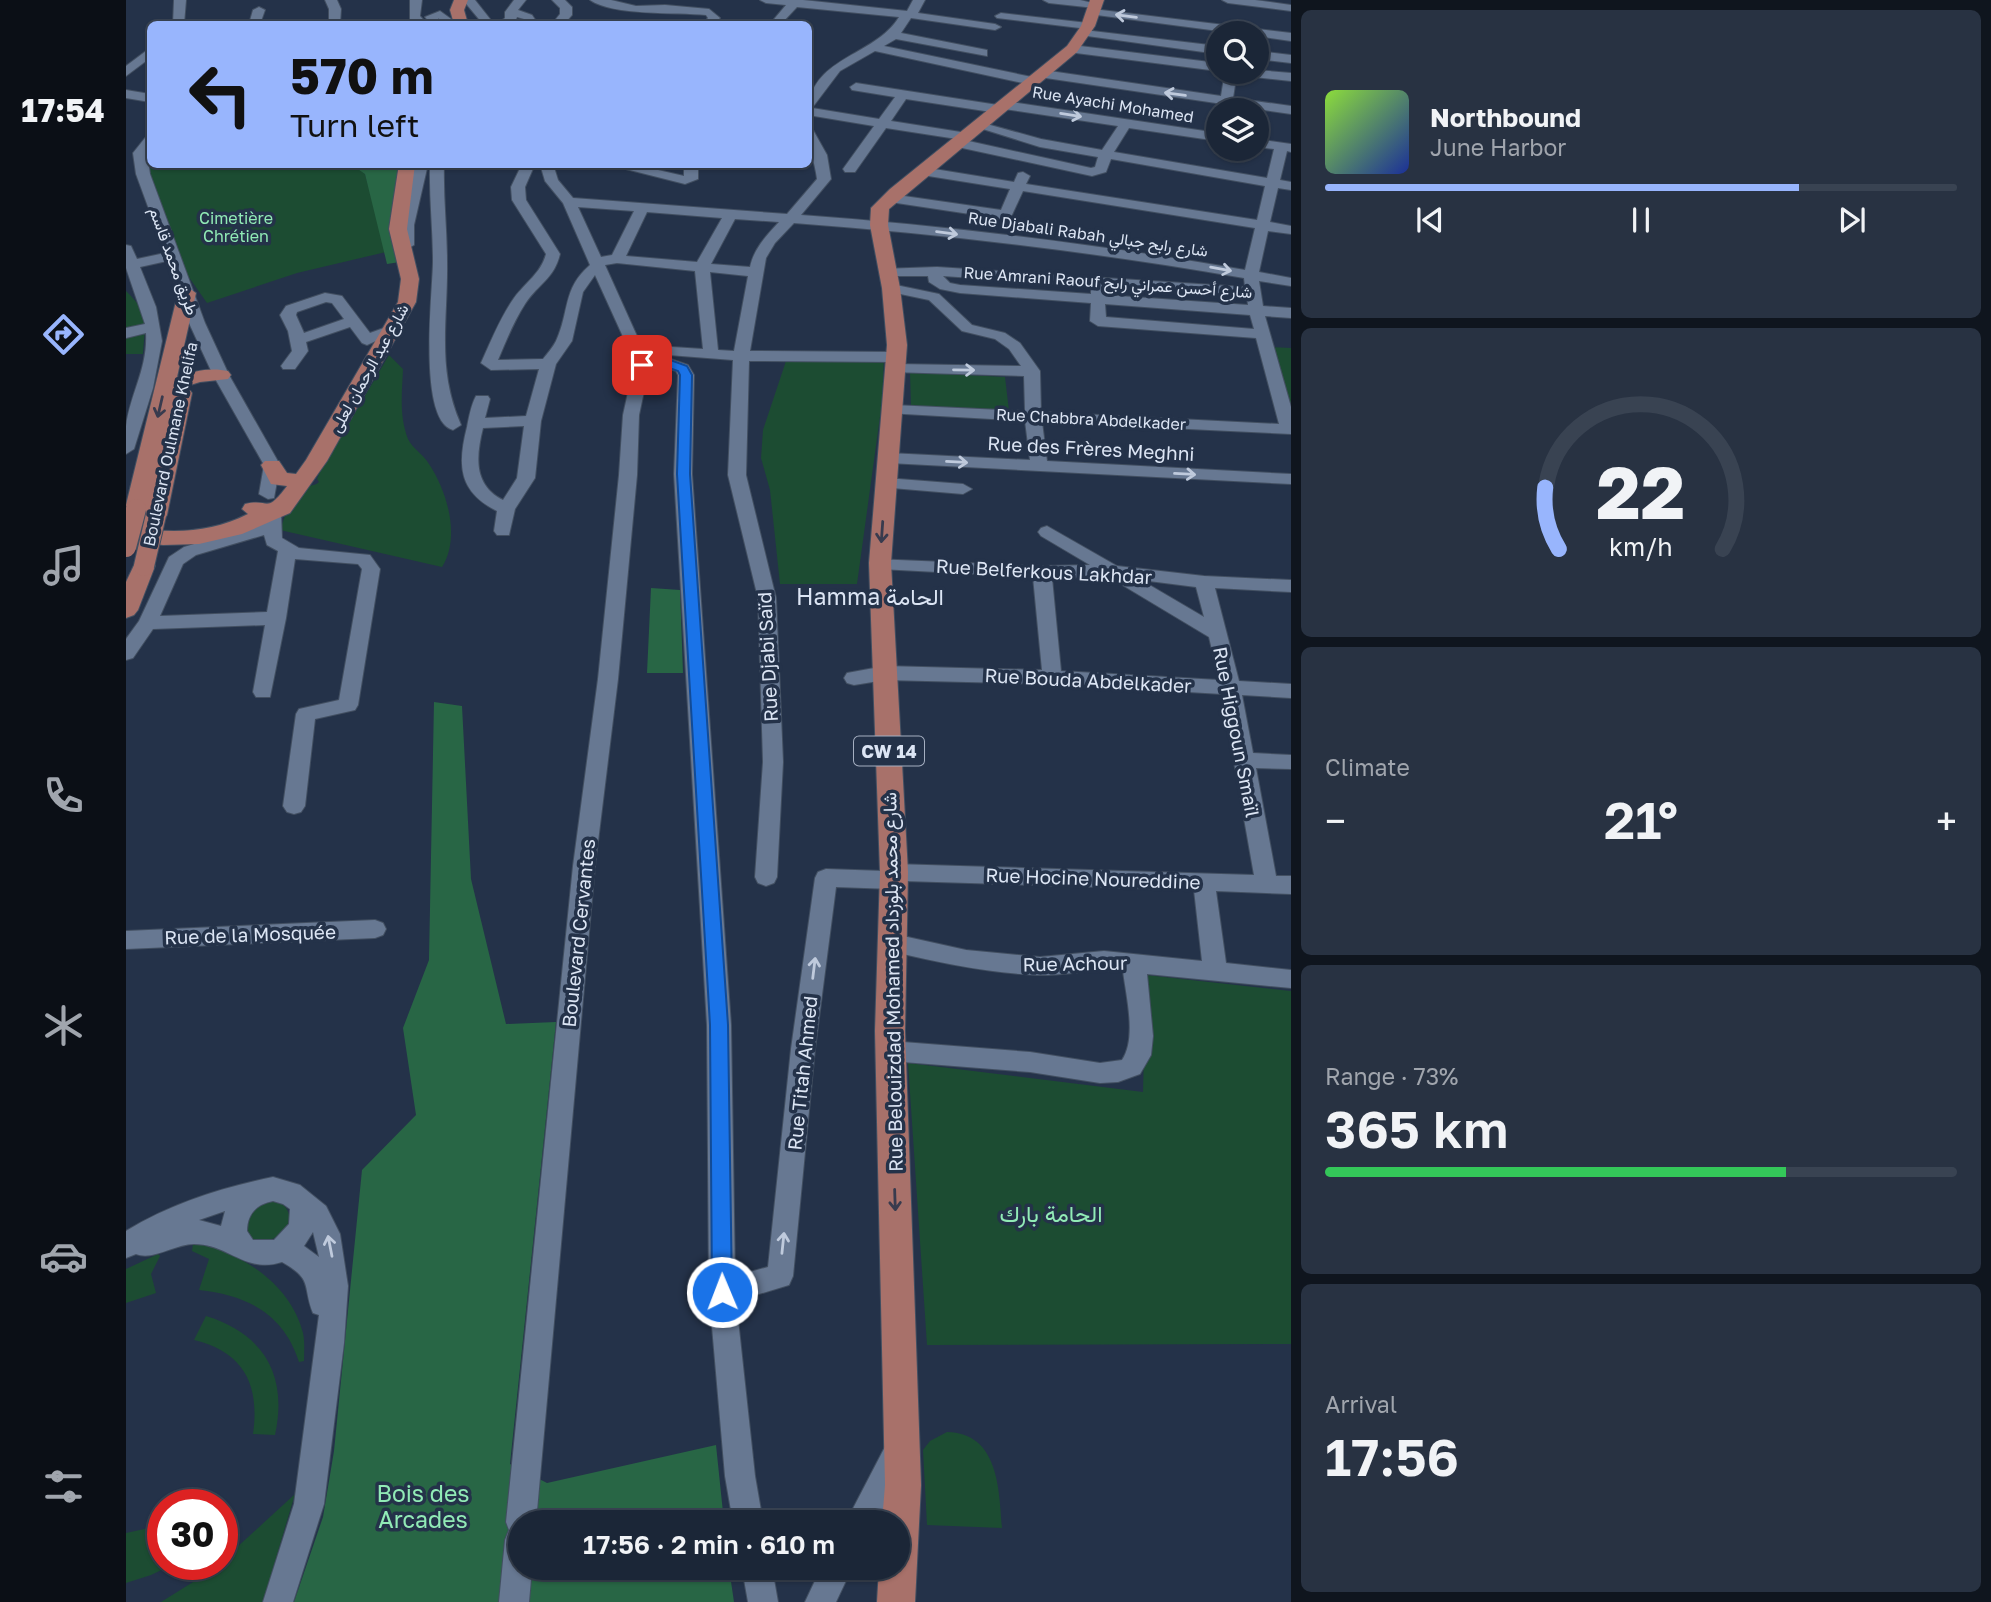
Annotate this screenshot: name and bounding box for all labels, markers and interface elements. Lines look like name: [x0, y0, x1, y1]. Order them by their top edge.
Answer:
one-way arrow: [1115, 10, 1138, 23]
map controls: [1206, 21, 1269, 161]
button: search: [1206, 21, 1269, 84]
text: 570 m: [290, 46, 434, 105]
icon: left: [175, 49, 266, 140]
street label: Rue Ayachi Mohamed: [1031, 81, 1195, 127]
one-way arrow: [1164, 87, 1187, 100]
text: 17:54: [21, 91, 105, 129]
button: layers: [1206, 98, 1269, 161]
text: Northbound: [1430, 102, 1581, 133]
text: Turn left: [290, 106, 419, 144]
one-way arrow: [1059, 109, 1082, 122]
text: June Harbor: [1430, 133, 1566, 161]
icon: previous: [1411, 201, 1449, 239]
icon: pause: [1622, 201, 1660, 239]
icon: next: [1833, 201, 1871, 239]
street label: طريق محمد قاسم: [144, 204, 203, 318]
street label: Rue Djabali Rabah شارع رابح جبالي: [966, 207, 1209, 265]
park label: Cimetière Chrétien: [199, 208, 273, 246]
one-way arrow: [935, 226, 957, 239]
street label: Rue Amrani Raouf شارع أحسن عمراني رابح: [963, 262, 1253, 306]
one-way arrow: [1209, 263, 1231, 277]
street label: شارع عبد الرحمان لعلى: [325, 300, 414, 437]
icon: directions: [39, 310, 88, 359]
pin: [612, 335, 672, 395]
street label: Boulevard Oulmane Khelifa: [139, 340, 201, 548]
icon: arrive: [623, 346, 661, 384]
one-way arrow: [952, 363, 975, 377]
one-way arrow: [153, 395, 167, 418]
street label: Rue Chabbra Abdelkader: [996, 404, 1186, 434]
street label: Rue des Frères Meghni: [987, 431, 1195, 465]
text: 22: [1597, 448, 1685, 535]
one-way arrow: [946, 456, 968, 469]
one-way arrow: [1173, 467, 1196, 480]
one-way arrow: [875, 520, 888, 543]
text: km/h: [1609, 530, 1673, 561]
icon: music: [39, 541, 88, 590]
street label: Rue Belferkous Lakhdar: [935, 554, 1153, 588]
district label: Hamma الحامة: [796, 582, 944, 610]
street label: Rue Djabi Saïd: [752, 591, 782, 723]
street label: Rue Higgoun Smaïl: [1209, 645, 1265, 819]
street label: Rue Bouda Abdelkader: [984, 663, 1193, 697]
road number: CW 14: [854, 736, 924, 766]
text: Climate: [1325, 753, 1410, 781]
icon: phone: [39, 771, 88, 820]
text: 21°: [1604, 788, 1678, 850]
street label: Rue Belouizdad Mohamed شارع محمد بلوزداد: [877, 792, 909, 1172]
text: −: [1325, 798, 1346, 843]
text: +: [1936, 798, 1957, 843]
street label: Boulevard Cervantes: [557, 838, 599, 1028]
street label: Rue Hocine Noureddine: [985, 863, 1201, 893]
street label: Rue de la Mosquée: [164, 920, 336, 948]
street label: Rue Achour: [1022, 951, 1128, 975]
one-way arrow: [807, 958, 820, 980]
street label: Rue Titah Ahmed: [782, 995, 822, 1151]
icon: climate: [39, 1001, 88, 1050]
text: Range · 73%: [1325, 1062, 1458, 1090]
text: 365 km: [1325, 1097, 1508, 1159]
one-way arrow: [888, 1188, 901, 1211]
park label: الحامة بارك: [1000, 1199, 1102, 1229]
icon: car: [39, 1232, 88, 1281]
one-way arrow: [777, 1232, 790, 1255]
one-way arrow: [323, 1235, 336, 1258]
position arrow: [685, 1255, 759, 1329]
text: Arrival: [1325, 1390, 1397, 1418]
text: 17:56: [1325, 1425, 1459, 1487]
icon: filters: [39, 1462, 88, 1511]
park label: Bois des Arcades: [377, 1479, 470, 1533]
speed limit sign: 30: [147, 1489, 238, 1580]
text: 17:56 · 2 min · 610 m: [583, 1529, 835, 1560]

